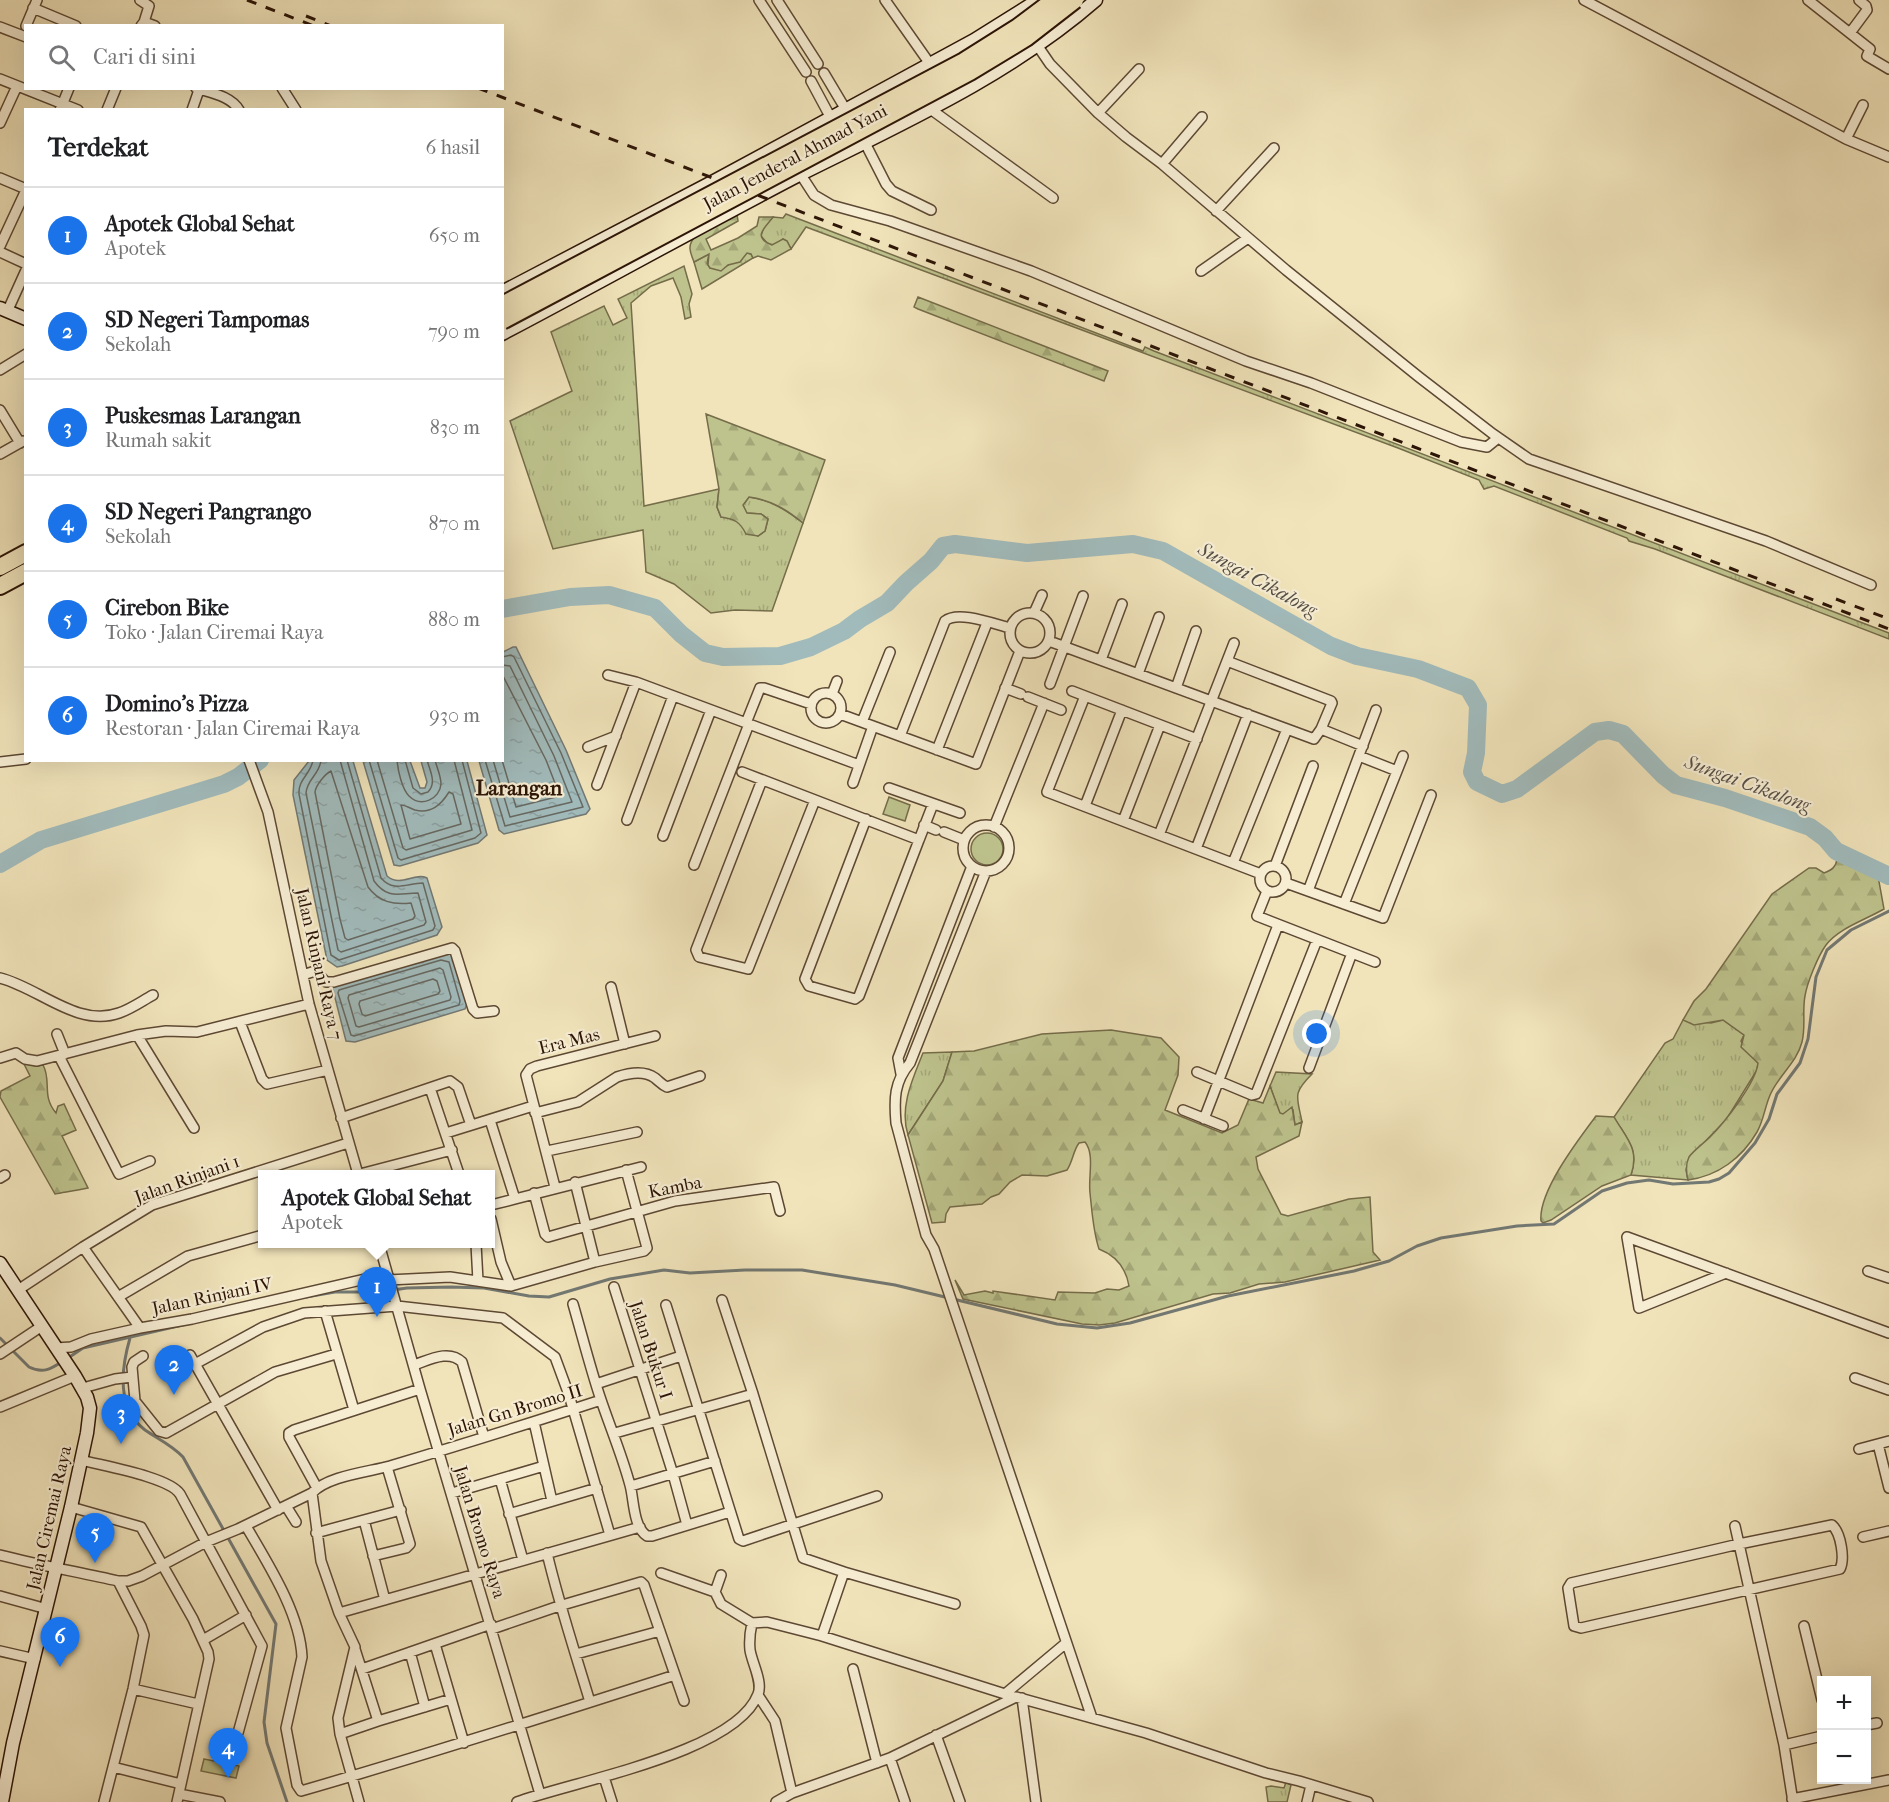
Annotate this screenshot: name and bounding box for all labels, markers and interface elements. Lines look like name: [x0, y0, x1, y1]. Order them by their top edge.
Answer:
search box: [24, 24, 504, 90]
icon: search: [45, 41, 78, 74]
text: Cari di sini: [93, 44, 196, 70]
street label: Jalan Jenderal Ahmad Yani: [698, 100, 891, 216]
text: Terdekat: [48, 132, 149, 163]
text: 6 hasil: [426, 136, 480, 159]
text: Apotek Global Sehat: [105, 211, 295, 237]
text: 1: [64, 224, 71, 247]
text: 650 m: [429, 224, 480, 247]
text: Apotek: [105, 237, 166, 260]
text: SD Negeri Tampomas: [105, 307, 309, 333]
text: 2: [62, 320, 73, 343]
text: 790 m: [428, 320, 480, 343]
text: Sekolah: [105, 333, 171, 356]
text: Puskesmas Larangan: [105, 403, 301, 429]
text: 3: [63, 416, 72, 439]
text: 830 m: [430, 416, 480, 439]
text: Rumah sakit: [105, 429, 212, 452]
text: SD Negeri Pangrango: [105, 499, 311, 525]
text: 4: [62, 512, 73, 535]
text: 870 m: [428, 512, 480, 535]
text: Sekolah: [105, 525, 171, 548]
water label: Sungai Cikalong: [1193, 537, 1322, 622]
text: Cirebon Bike: [105, 595, 229, 621]
text: 5: [63, 608, 72, 631]
text: 880 m: [428, 608, 480, 631]
text: Toko · Jalan Ciremai Raya: [105, 621, 323, 644]
text: Domino's Pizza: [105, 691, 248, 717]
text: 6: [62, 704, 73, 727]
text: 930 m: [429, 704, 480, 727]
text: Restoran · Jalan Ciremai Raya: [105, 717, 360, 740]
water label: Sungai Cikalong: [1681, 750, 1815, 817]
district label: Larangan: [476, 776, 563, 800]
street label: Jalan Rinjani Raya 7: [290, 884, 346, 1042]
your location: [1302, 1019, 1331, 1048]
street label: Era Mas: [536, 1024, 602, 1059]
street label: Jalan Rinjani 1: [130, 1151, 242, 1209]
popup: [258, 1170, 495, 1248]
street label: Kamba: [646, 1172, 704, 1203]
text: Apotek Global Sehat: [282, 1185, 471, 1211]
text: Apotek: [282, 1211, 343, 1234]
pin: 1: [358, 1268, 397, 1317]
street label: Jalan Rinjani IV: [148, 1273, 275, 1320]
street label: Jalan Bukur I: [624, 1296, 676, 1402]
pin: 2: [154, 1346, 194, 1395]
street label: Jalan Gn Bromo II: [443, 1380, 585, 1442]
pin: 3: [102, 1394, 140, 1444]
street label: Jalan Ciremai Raya: [22, 1443, 76, 1594]
street label: Jalan Bromo Raya: [449, 1461, 510, 1602]
pin: 5: [76, 1514, 115, 1563]
pin: 6: [40, 1618, 80, 1667]
map controls: [1817, 1676, 1871, 1784]
button: +: [1817, 1676, 1871, 1730]
pin: 4: [208, 1728, 248, 1778]
button: −: [1817, 1730, 1871, 1784]

